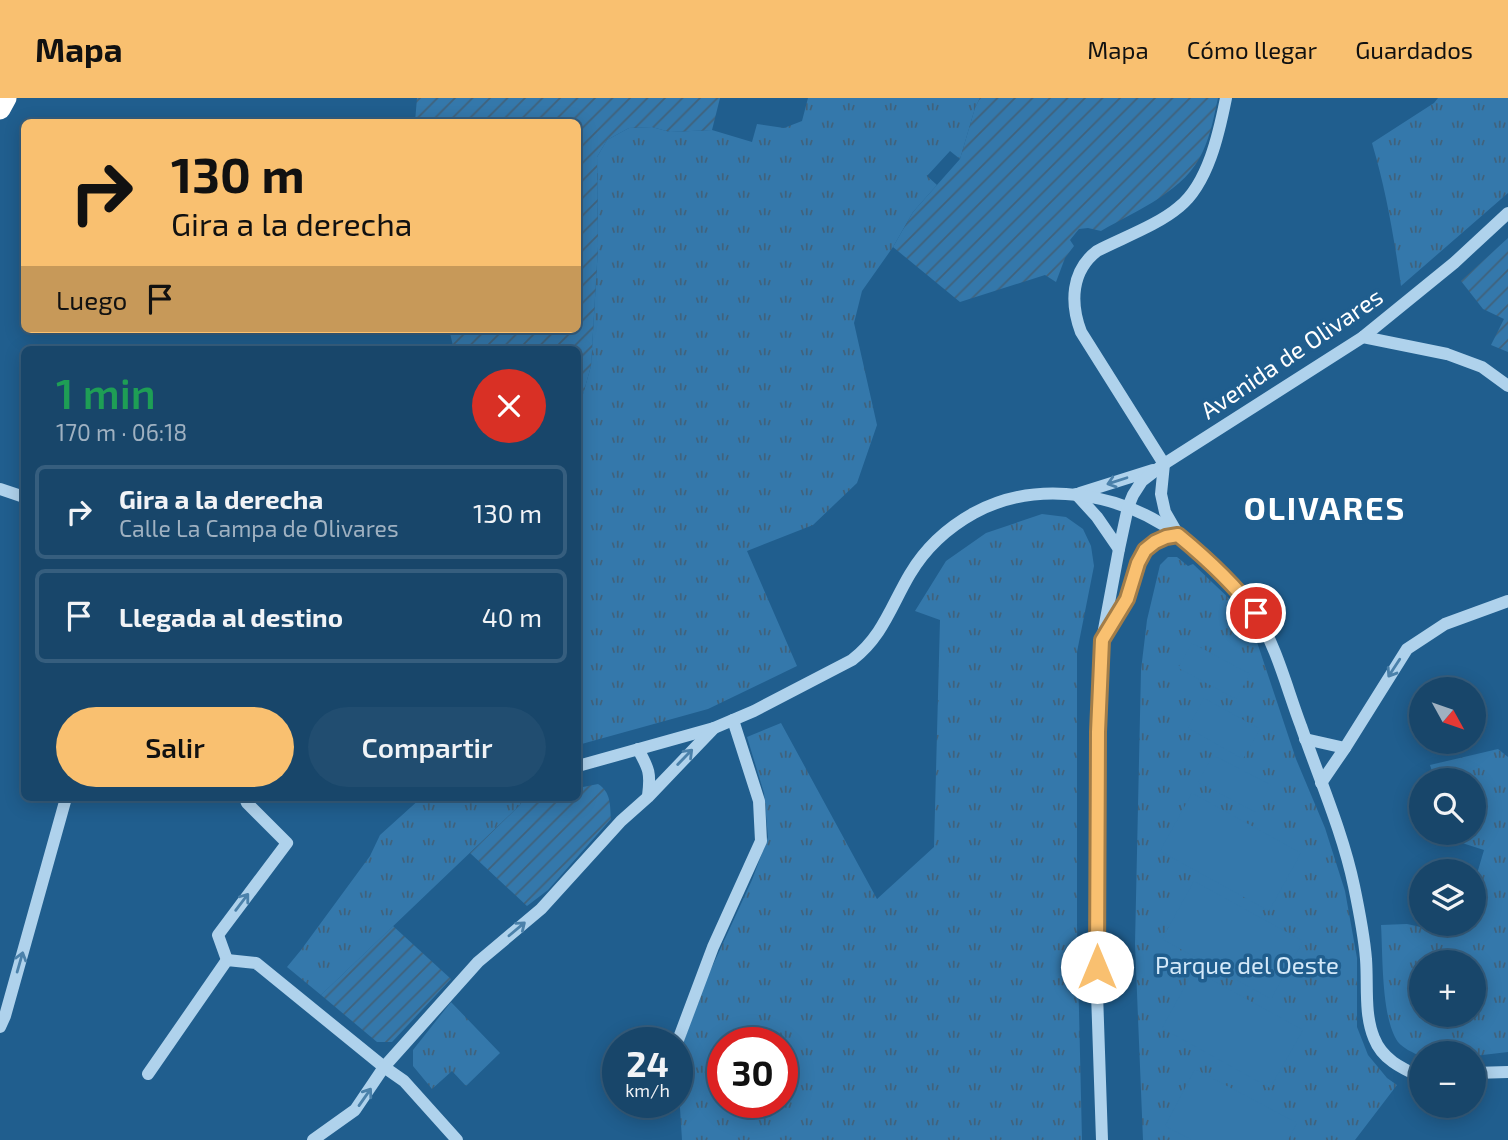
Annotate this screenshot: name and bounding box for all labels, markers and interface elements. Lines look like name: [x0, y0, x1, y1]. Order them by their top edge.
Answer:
text: Mapa: [35, 29, 123, 69]
text: Mapa: [1087, 35, 1149, 64]
text: Cómo llegar: [1187, 35, 1317, 64]
text: Guardados: [1355, 35, 1473, 64]
text: 130 m: [171, 144, 305, 203]
icon: right: [56, 147, 147, 238]
text: Gira a la derecha: [171, 204, 412, 242]
icon: arrive: [141, 280, 179, 318]
street label: Avenida de Olivares: [1195, 281, 1388, 424]
text: Luego: [56, 284, 127, 315]
text: 1 min: [56, 367, 156, 417]
button: close: [472, 369, 546, 443]
text: 170 m · 06:18: [56, 418, 187, 446]
one-way arrow: [1107, 476, 1129, 488]
text: Gira a la derecha: [119, 483, 323, 514]
district label: OLIVARES: [1244, 488, 1406, 526]
icon: right: [60, 493, 98, 531]
text: 130 m: [473, 497, 542, 528]
text: Calle La Campa de Olivares: [119, 514, 399, 542]
pin: [1226, 583, 1286, 643]
icon: arrive: [1237, 594, 1275, 632]
icon: arrive: [60, 597, 98, 635]
text: Llegada al destino: [119, 601, 343, 632]
text: 40 m: [482, 601, 542, 632]
one-way arrow: [1387, 658, 1402, 677]
north arrow: [1409, 677, 1486, 754]
map controls: [1409, 677, 1486, 1118]
button: Salir: [56, 707, 294, 787]
button: Compartir: [308, 707, 546, 787]
one-way arrow: [677, 749, 694, 766]
button: search: [1409, 768, 1486, 845]
button: layers: [1409, 859, 1486, 936]
one-way arrow: [235, 893, 250, 912]
one-way arrow: [508, 921, 526, 937]
position arrow: [1060, 930, 1134, 1004]
park label: Parque del Oeste: [1155, 950, 1339, 979]
button: +: [1409, 950, 1486, 1027]
one-way arrow: [15, 951, 28, 973]
speed limit sign: 30: [707, 1027, 798, 1118]
button: −: [1409, 1041, 1486, 1118]
text: 24: [626, 1042, 669, 1084]
text: km/h: [625, 1079, 670, 1101]
one-way arrow: [358, 1088, 372, 1107]

